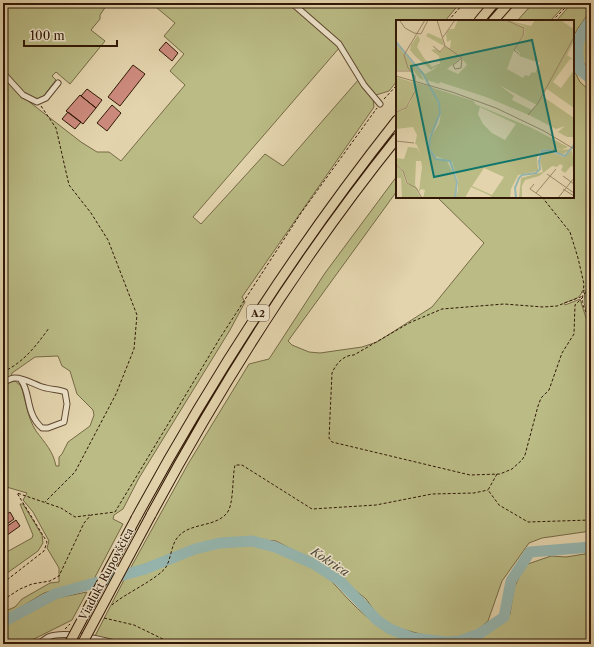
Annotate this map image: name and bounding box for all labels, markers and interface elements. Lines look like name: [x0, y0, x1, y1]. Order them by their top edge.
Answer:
inset map: [396, 20, 574, 198]
scale bar: [24, 22, 117, 48]
text: 100 m: [30, 28, 65, 43]
road number: A2: [247, 305, 269, 321]
street label: Viadukt Rupovščica: [75, 525, 136, 624]
water label: Kokrica: [307, 543, 352, 579]

